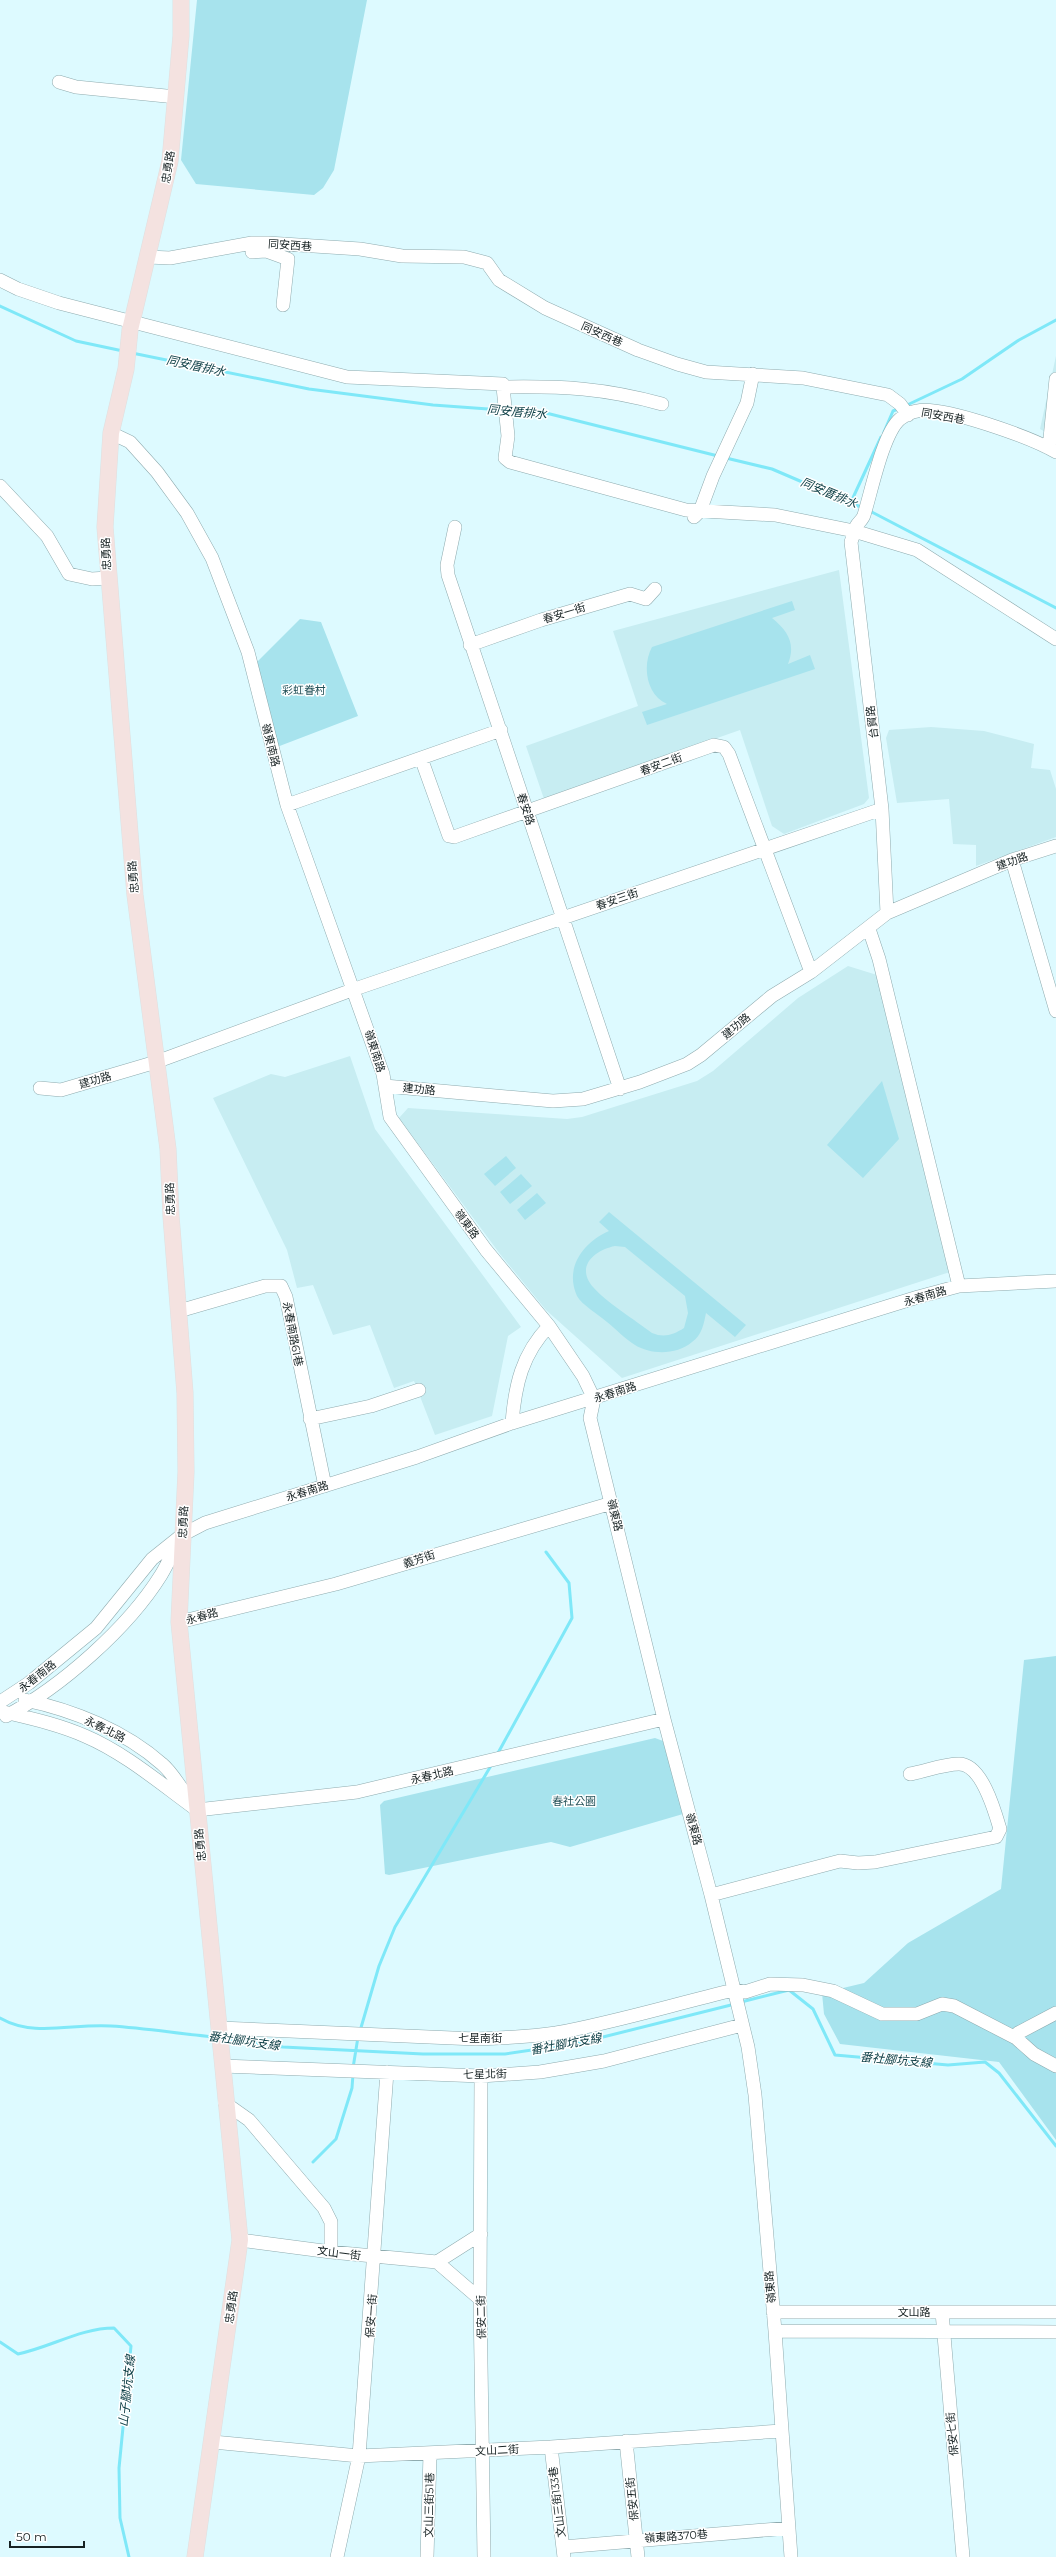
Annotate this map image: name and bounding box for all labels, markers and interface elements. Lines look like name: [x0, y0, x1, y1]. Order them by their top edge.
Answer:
street label: 忠勇路: [159, 150, 177, 184]
street label: 同安西巷: [268, 236, 312, 254]
street label: 同安西巷: [579, 319, 625, 349]
water label: 同安厝排水: [165, 352, 228, 379]
water label: 同安厝排水: [486, 401, 549, 422]
street label: 同安西巷: [920, 405, 966, 427]
water label: 同安厝排水: [799, 474, 861, 512]
street label: 忠勇路: [98, 537, 114, 571]
street label: 春安一街: [541, 600, 587, 626]
park label: 彩虹眷村: [282, 683, 326, 697]
street label: 台貿路: [863, 705, 881, 739]
street label: 嶺東南路: [259, 722, 283, 768]
street label: 春安二街: [638, 750, 684, 778]
street label: 春安路: [514, 791, 538, 827]
street label: 建功路: [994, 849, 1030, 873]
street label: 忠勇路: [125, 860, 141, 894]
street label: 春安三街: [594, 885, 640, 913]
street label: 建功路: [719, 1010, 753, 1042]
street label: 嶺東南路: [362, 1028, 388, 1074]
street label: 建功路: [77, 1069, 113, 1091]
street label: 建功路: [402, 1081, 436, 1097]
street label: 忠勇路: [162, 1182, 178, 1216]
street label: 嶺東路: [452, 1207, 482, 1241]
street label: 永春南路: [902, 1283, 948, 1309]
street label: 永春南路61巷: [280, 1300, 306, 1368]
street label: 永春南路: [592, 1379, 638, 1405]
street label: 永春南路: [284, 1478, 330, 1504]
street label: 嶺東路: [604, 1497, 626, 1533]
street label: 忠勇路: [175, 1505, 191, 1539]
street label: 義芳街: [401, 1547, 437, 1571]
street label: 永春路: [184, 1605, 220, 1627]
street label: 永春南路: [15, 1657, 59, 1695]
street label: 永春北路: [82, 1713, 128, 1745]
street label: 永春北路: [409, 1763, 455, 1787]
park label: 春社公園: [552, 1794, 596, 1808]
street label: 嶺東路: [683, 1811, 705, 1847]
street label: 忠勇路: [191, 1828, 209, 1862]
water label: 番社腳坑支線: [207, 2028, 283, 2053]
water label: 番社腳坑支線: [529, 2030, 605, 2057]
street label: 七星南街: [458, 2031, 502, 2045]
water label: 番社腳坑支線: [860, 2049, 935, 2070]
street label: 七星北街: [463, 2067, 507, 2081]
street label: 文山一街: [316, 2243, 362, 2263]
street label: 嶺東路: [762, 2270, 778, 2304]
street label: 忠勇路: [222, 2290, 240, 2324]
street label: 保安一街: [362, 2294, 380, 2338]
street label: 保安二街: [474, 2295, 488, 2339]
street label: 文山路: [898, 2305, 931, 2319]
water label: 山子腳坑支線: [115, 2352, 138, 2428]
street label: 保安七街: [943, 2411, 961, 2457]
street label: 文山二街: [475, 2442, 519, 2458]
street label: 文山三街133巷: [546, 2466, 568, 2538]
street label: 文山三街51巷: [421, 2472, 437, 2538]
street label: 保安五街: [623, 2476, 641, 2522]
scale bar: [10, 2523, 84, 2549]
street label: 嶺東路370巷: [644, 2527, 708, 2545]
text: 50 m: [16, 2529, 47, 2544]

